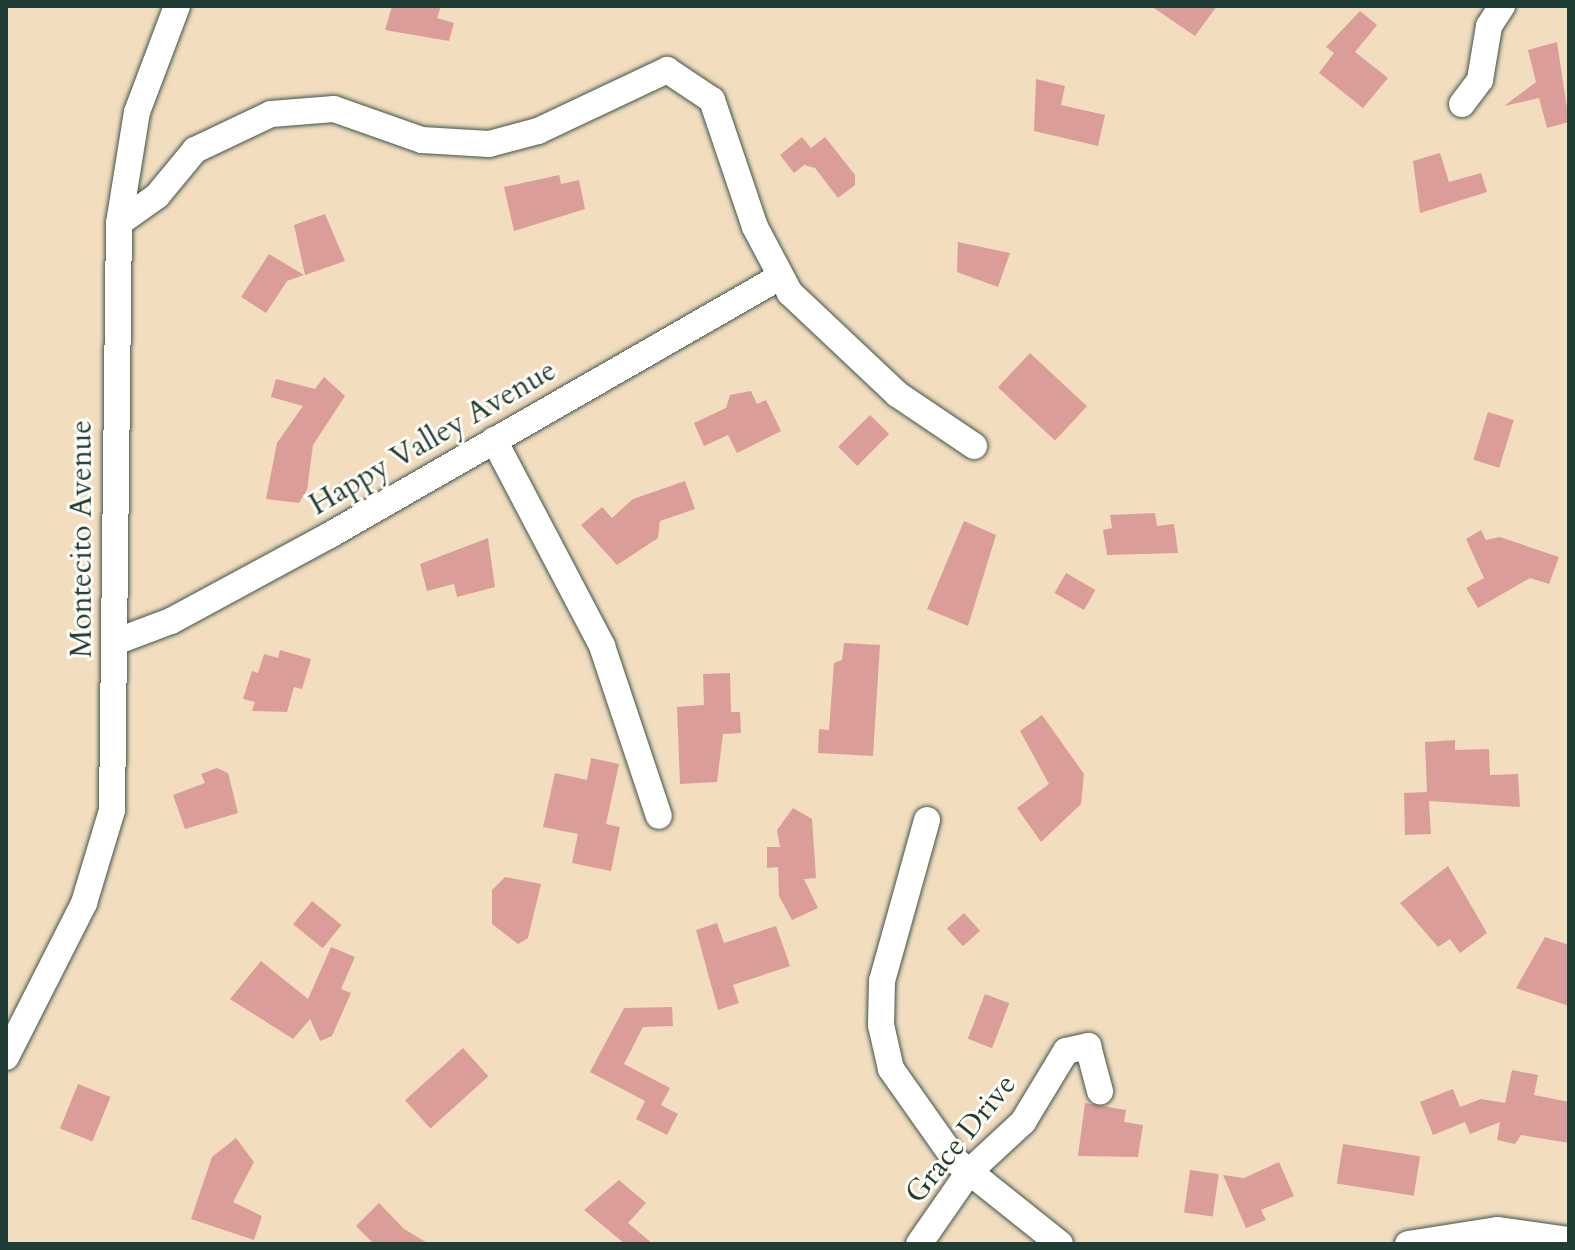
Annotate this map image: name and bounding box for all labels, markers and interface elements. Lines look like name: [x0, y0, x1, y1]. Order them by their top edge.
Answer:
street label: Happy Valley Avenue: [303, 353, 563, 523]
street label: Montecito Avenue: [64, 420, 100, 658]
street label: Grace Drive: [898, 1067, 1024, 1211]

